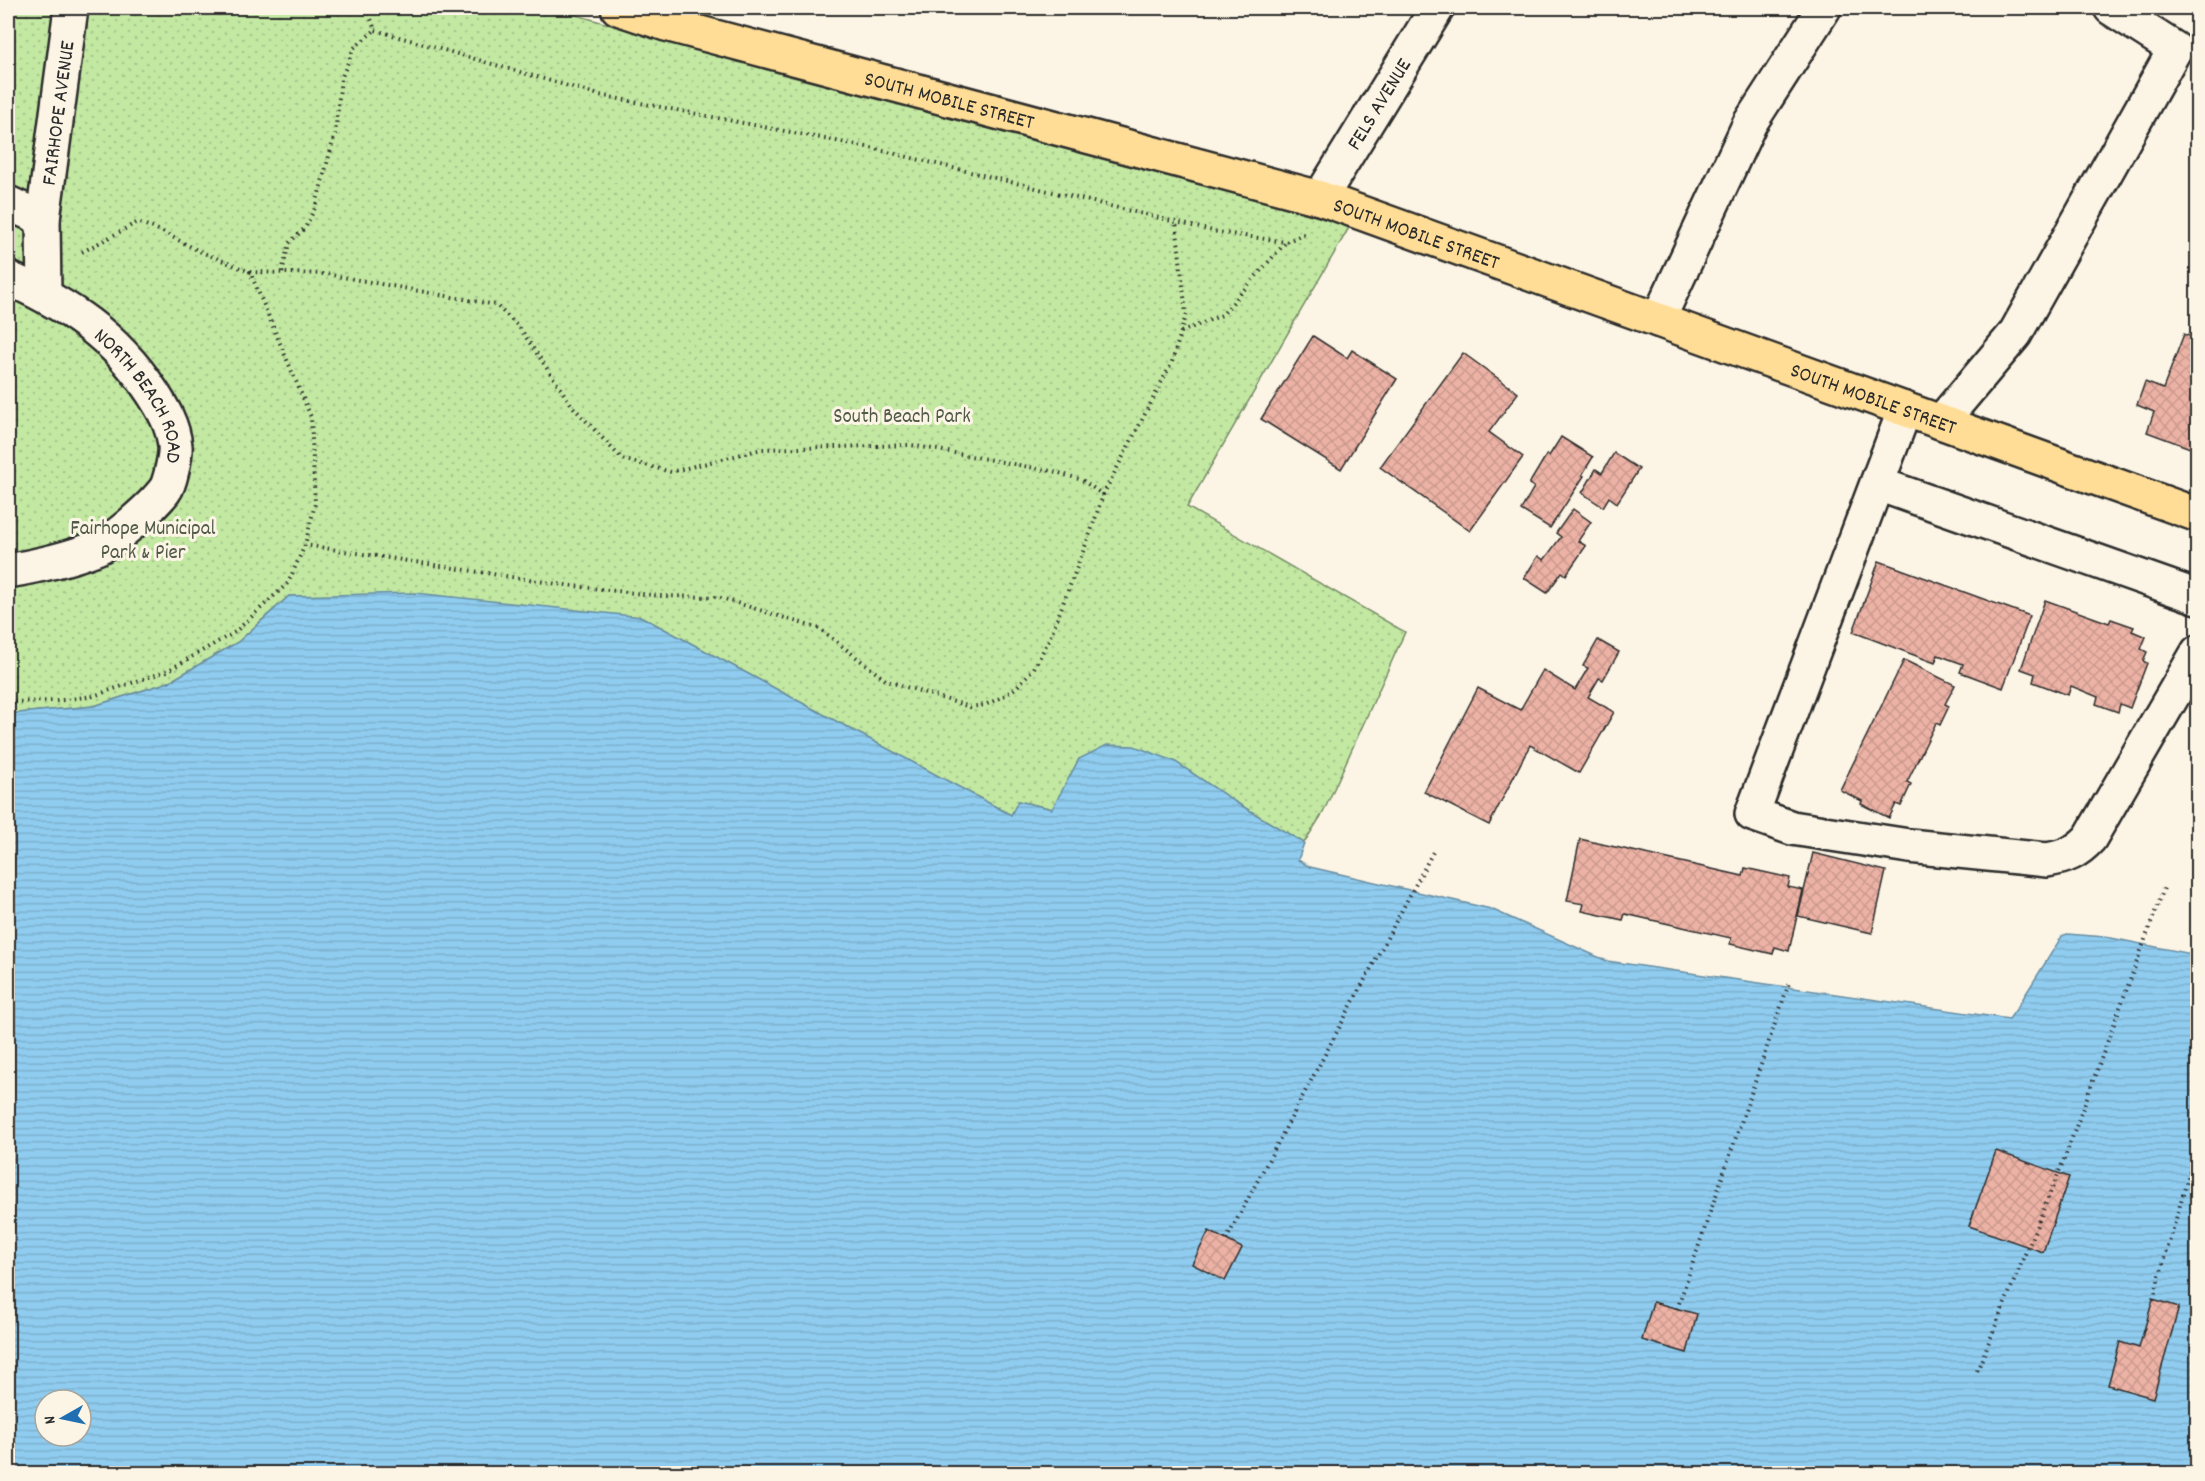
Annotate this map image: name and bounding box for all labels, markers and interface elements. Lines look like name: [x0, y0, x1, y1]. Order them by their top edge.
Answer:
street label: FAIRHOPE AVENUE: [36, 39, 85, 187]
street label: FELS AVENUE: [1341, 53, 1421, 157]
street label: SOUTH MOBILE STREET: [861, 65, 1038, 139]
street label: SOUTH MOBILE STREET: [1328, 192, 1503, 280]
street label: NORTH BEACH ROAD: [86, 322, 187, 465]
street label: SOUTH MOBILE STREET: [1785, 357, 1960, 445]
park label: South Beach Park: [833, 403, 971, 433]
park label: Fairhope Municipal Park & Pier: [70, 515, 216, 569]
north arrow: [33, 1388, 93, 1448]
text: N: [39, 1414, 63, 1426]

